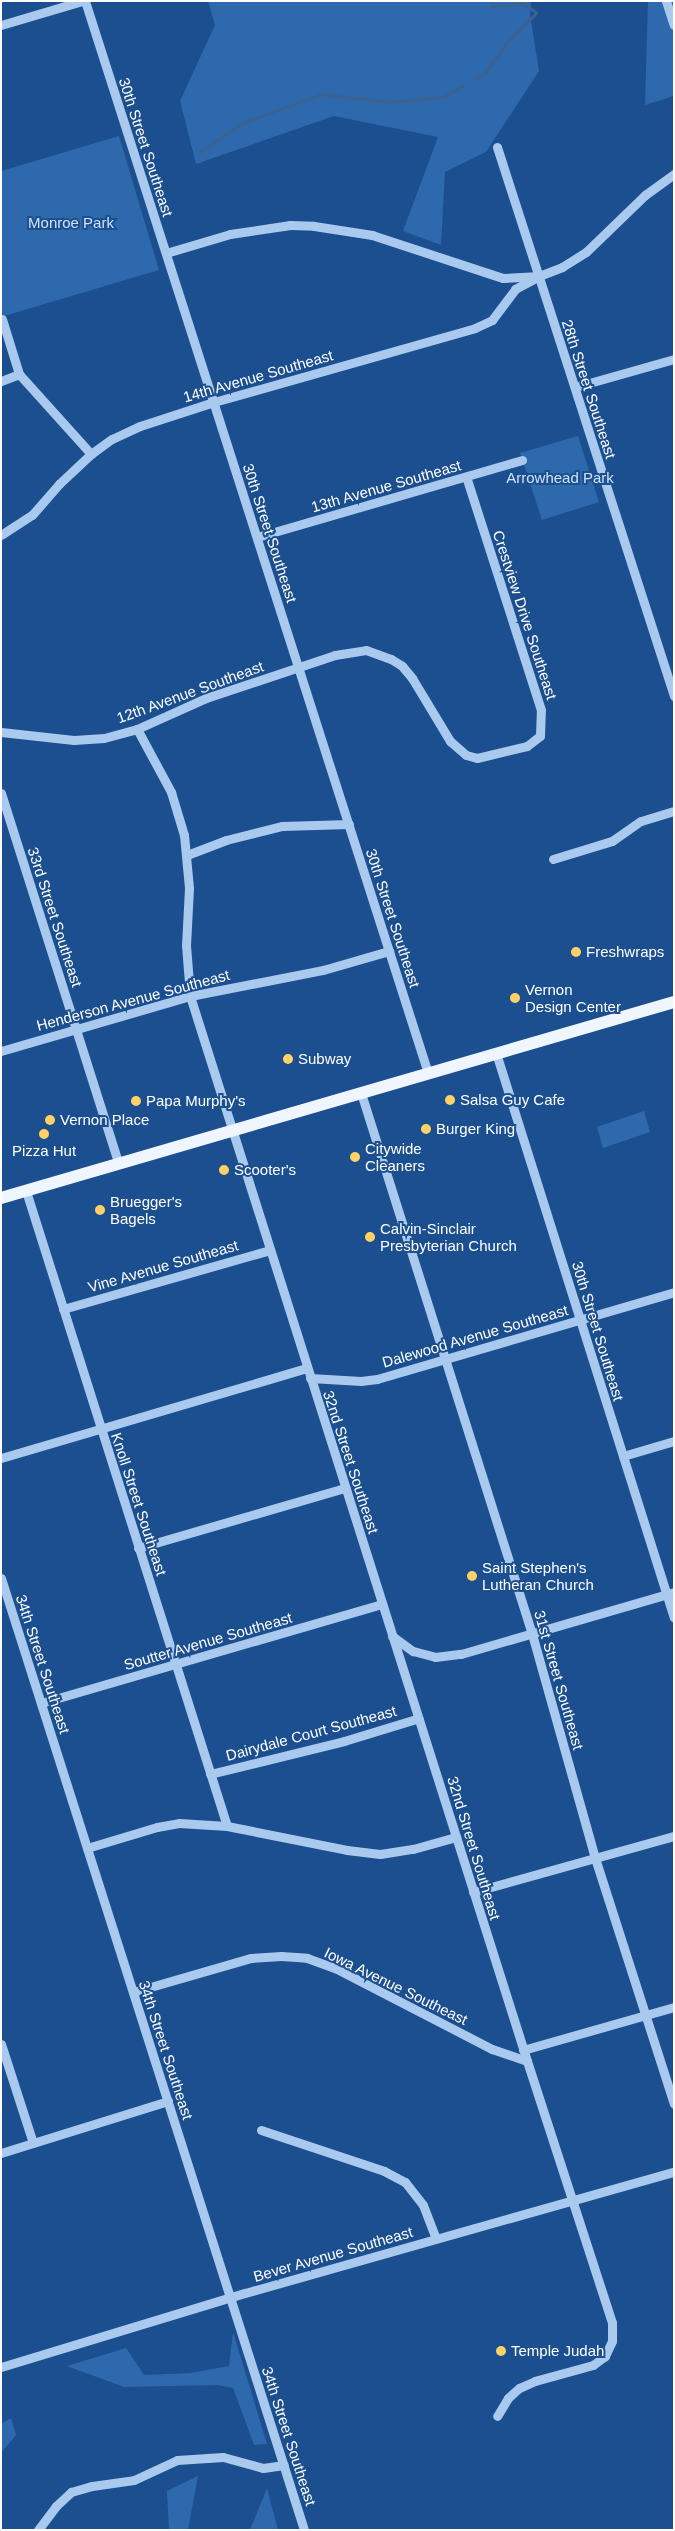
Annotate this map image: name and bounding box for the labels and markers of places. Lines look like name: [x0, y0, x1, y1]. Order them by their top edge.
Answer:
place label: Freshwraps: [586, 943, 664, 961]
marker: Freshwraps: [570, 946, 582, 958]
place label: Vernon Design Center: [525, 980, 621, 1015]
marker: Vernon Design Center: [509, 992, 521, 1004]
place label: Subway: [298, 1050, 351, 1068]
marker: Subway: [282, 1053, 294, 1065]
place label: Salsa Guy Cafe: [460, 1091, 565, 1109]
place label: Papa Murphy's: [146, 1092, 246, 1110]
marker: Salsa Guy Cafe: [444, 1094, 456, 1106]
marker: Papa Murphy's: [130, 1095, 142, 1107]
place label: Vernon Place: [60, 1111, 149, 1129]
marker: Vernon Place: [44, 1114, 56, 1126]
place label: Burger King: [436, 1120, 515, 1138]
marker: Burger King: [420, 1123, 432, 1135]
marker: Pizza Hut: [38, 1128, 50, 1140]
place label: Citywide Cleaners: [365, 1139, 425, 1174]
place label: Pizza Hut: [12, 1142, 76, 1160]
marker: Citywide Cleaners: [349, 1151, 361, 1163]
place label: Scooter's: [234, 1161, 296, 1179]
marker: Scooter's: [218, 1164, 230, 1176]
place label: Bruegger's Bagels: [110, 1192, 182, 1227]
marker: Bruegger's Bagels: [94, 1204, 106, 1216]
place label: Calvin-Sinclair Presbyterian Church: [380, 1219, 517, 1254]
marker: Calvin-Sinclair Presbyterian Church: [364, 1231, 376, 1243]
place label: Saint Stephen's Lutheran Church: [482, 1558, 594, 1593]
marker: Saint Stephen's Lutheran Church: [466, 1570, 478, 1582]
place label: Temple Judah: [511, 2342, 604, 2360]
marker: Temple Judah: [495, 2345, 507, 2357]

